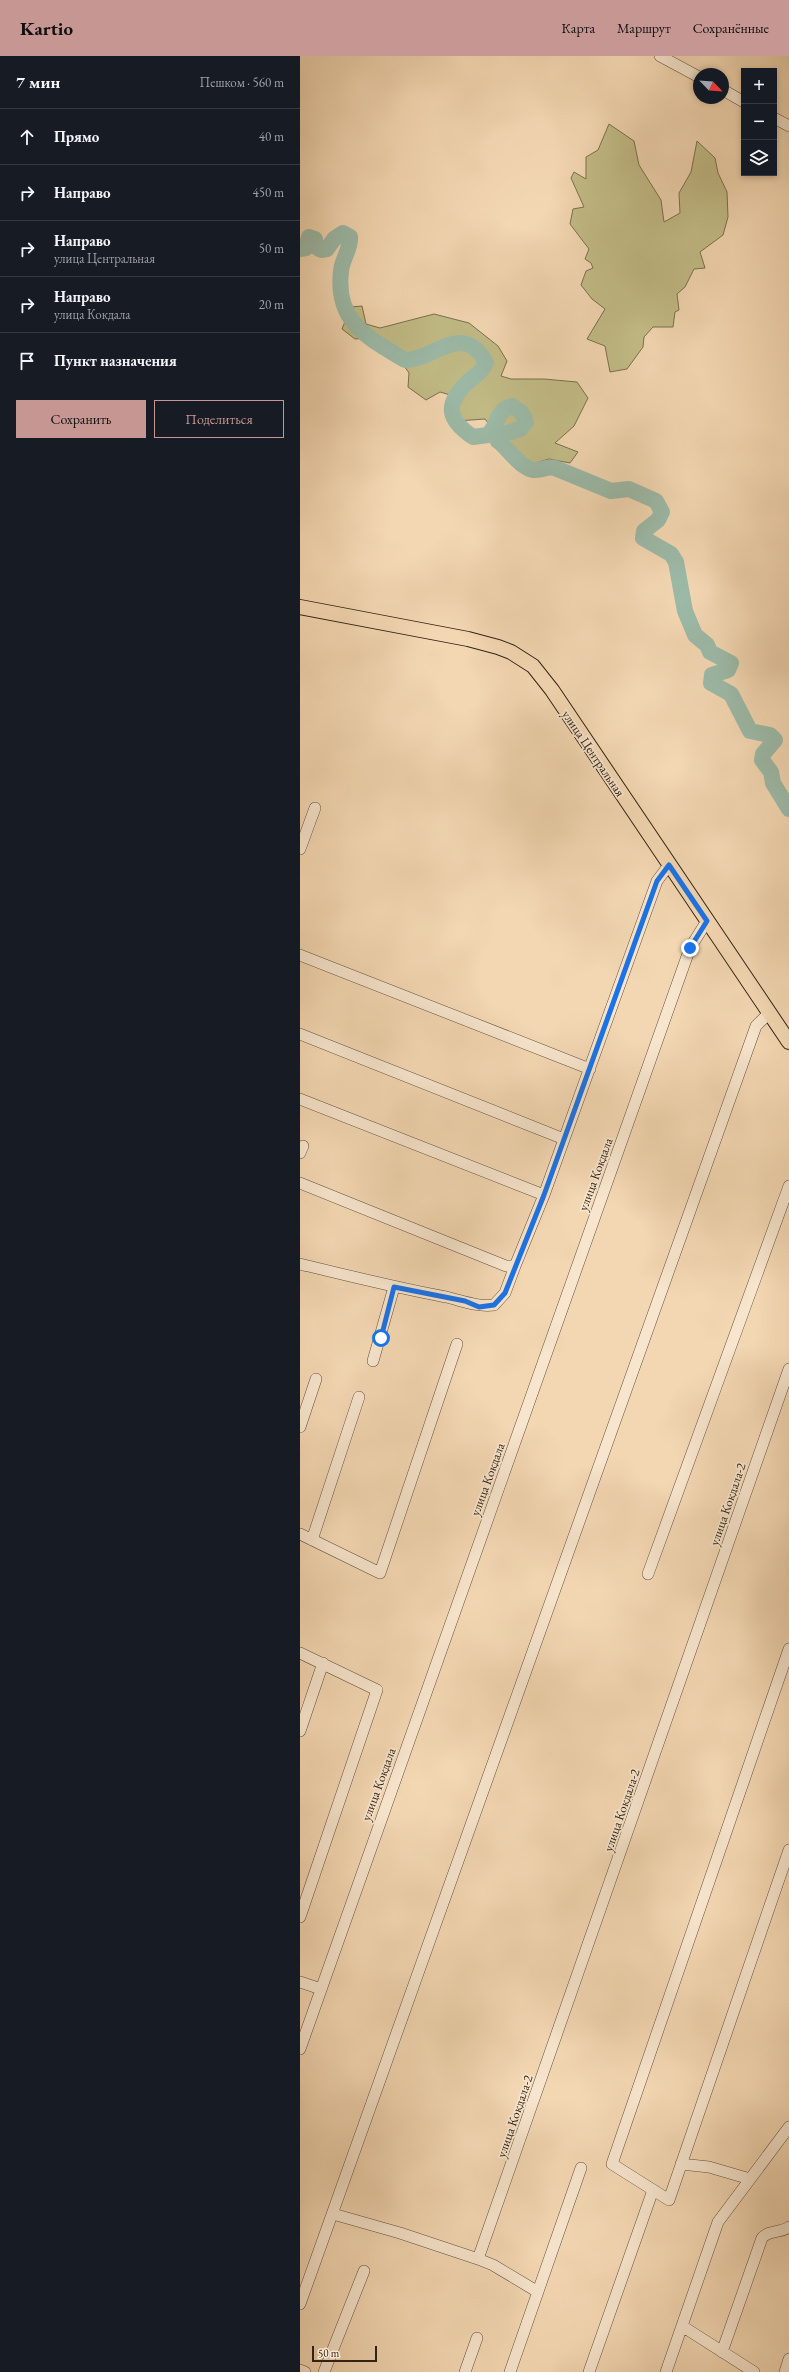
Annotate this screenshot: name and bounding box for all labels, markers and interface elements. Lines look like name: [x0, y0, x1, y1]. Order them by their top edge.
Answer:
text: Kartio: [20, 16, 73, 41]
text: Карта: [562, 19, 595, 37]
text: Маршрут: [617, 19, 671, 37]
text: Сохранённые: [693, 19, 769, 37]
north arrow: [693, 68, 729, 104]
map controls: [741, 68, 777, 176]
button: +: [741, 68, 777, 104]
text: 7 мин: [16, 71, 60, 93]
text: Пешком · 560 m: [200, 74, 284, 91]
button: −: [741, 104, 777, 140]
icon: ahead: [16, 126, 38, 148]
text: Прямо: [54, 127, 99, 146]
text: 40 m: [259, 128, 284, 145]
button: layers: [741, 140, 777, 176]
icon: right: [16, 182, 38, 204]
text: Направо: [54, 183, 111, 202]
text: 450 m: [253, 184, 284, 201]
text: Направо: [54, 231, 111, 250]
icon: right: [16, 238, 38, 260]
text: 50 m: [259, 240, 284, 257]
text: улица Центральная: [54, 250, 155, 267]
text: Направо: [54, 287, 111, 306]
icon: right: [16, 294, 38, 316]
text: 20 m: [259, 296, 284, 313]
text: улица Кокдала: [54, 306, 130, 323]
icon: arrive: [16, 350, 38, 372]
text: Пункт назначения: [54, 351, 177, 370]
button: Сохранить: [16, 400, 146, 438]
button: Поделиться: [154, 400, 284, 438]
street label: улица Центральная: [558, 707, 629, 800]
route end: [681, 939, 699, 957]
street label: улица Кокдала: [574, 1135, 617, 1213]
route start: [372, 1329, 390, 1347]
street label: улица Кокдала: [466, 1440, 509, 1518]
street label: улица Кокдала-2: [705, 1460, 750, 1548]
street label: улица Кокдала: [357, 1745, 400, 1823]
street label: улица Кокдала-2: [599, 1766, 644, 1854]
street label: улица Кокдала-2: [492, 2072, 537, 2160]
scale bar: [312, 2344, 377, 2363]
text: 50 m: [318, 2346, 339, 2360]

